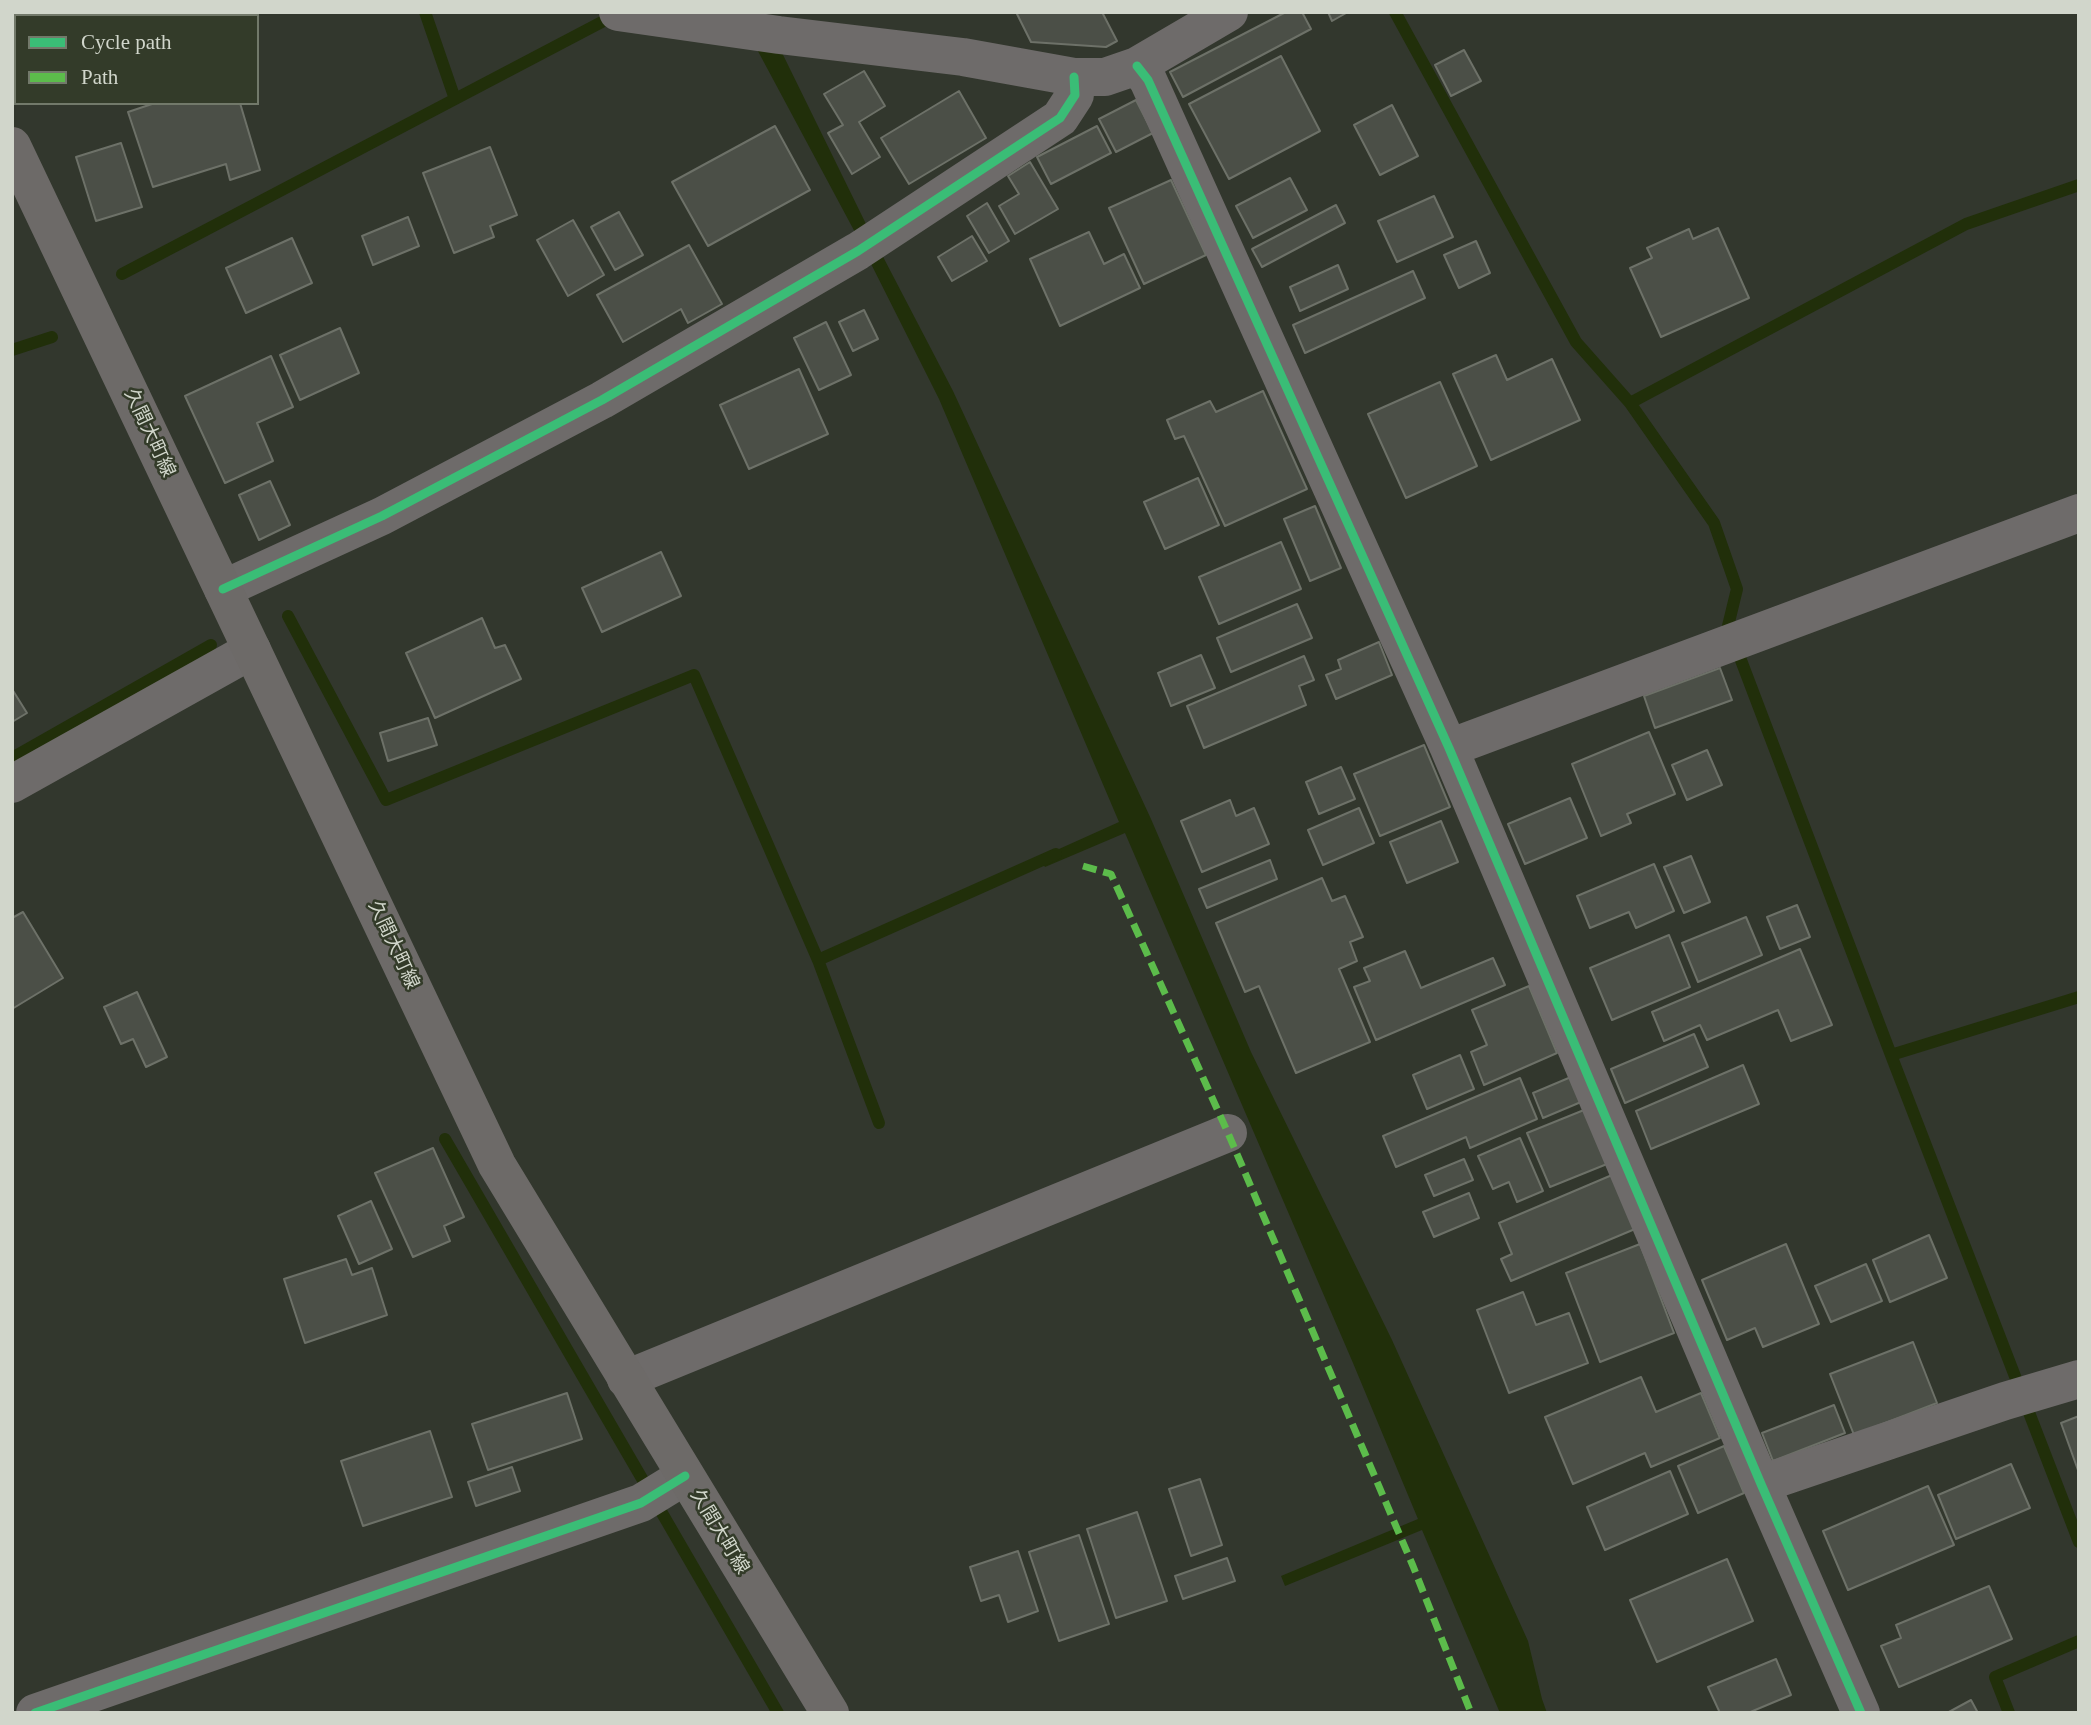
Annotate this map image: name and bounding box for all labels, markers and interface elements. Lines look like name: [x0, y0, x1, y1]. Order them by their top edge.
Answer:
legend: [14, 14, 259, 105]
text: Cycle path: [81, 30, 171, 54]
text: Path: [81, 65, 118, 89]
street label: 久間大町線: [119, 385, 179, 481]
street label: 久間大町線: [363, 897, 423, 993]
street label: 久間大町線: [685, 1485, 753, 1579]

